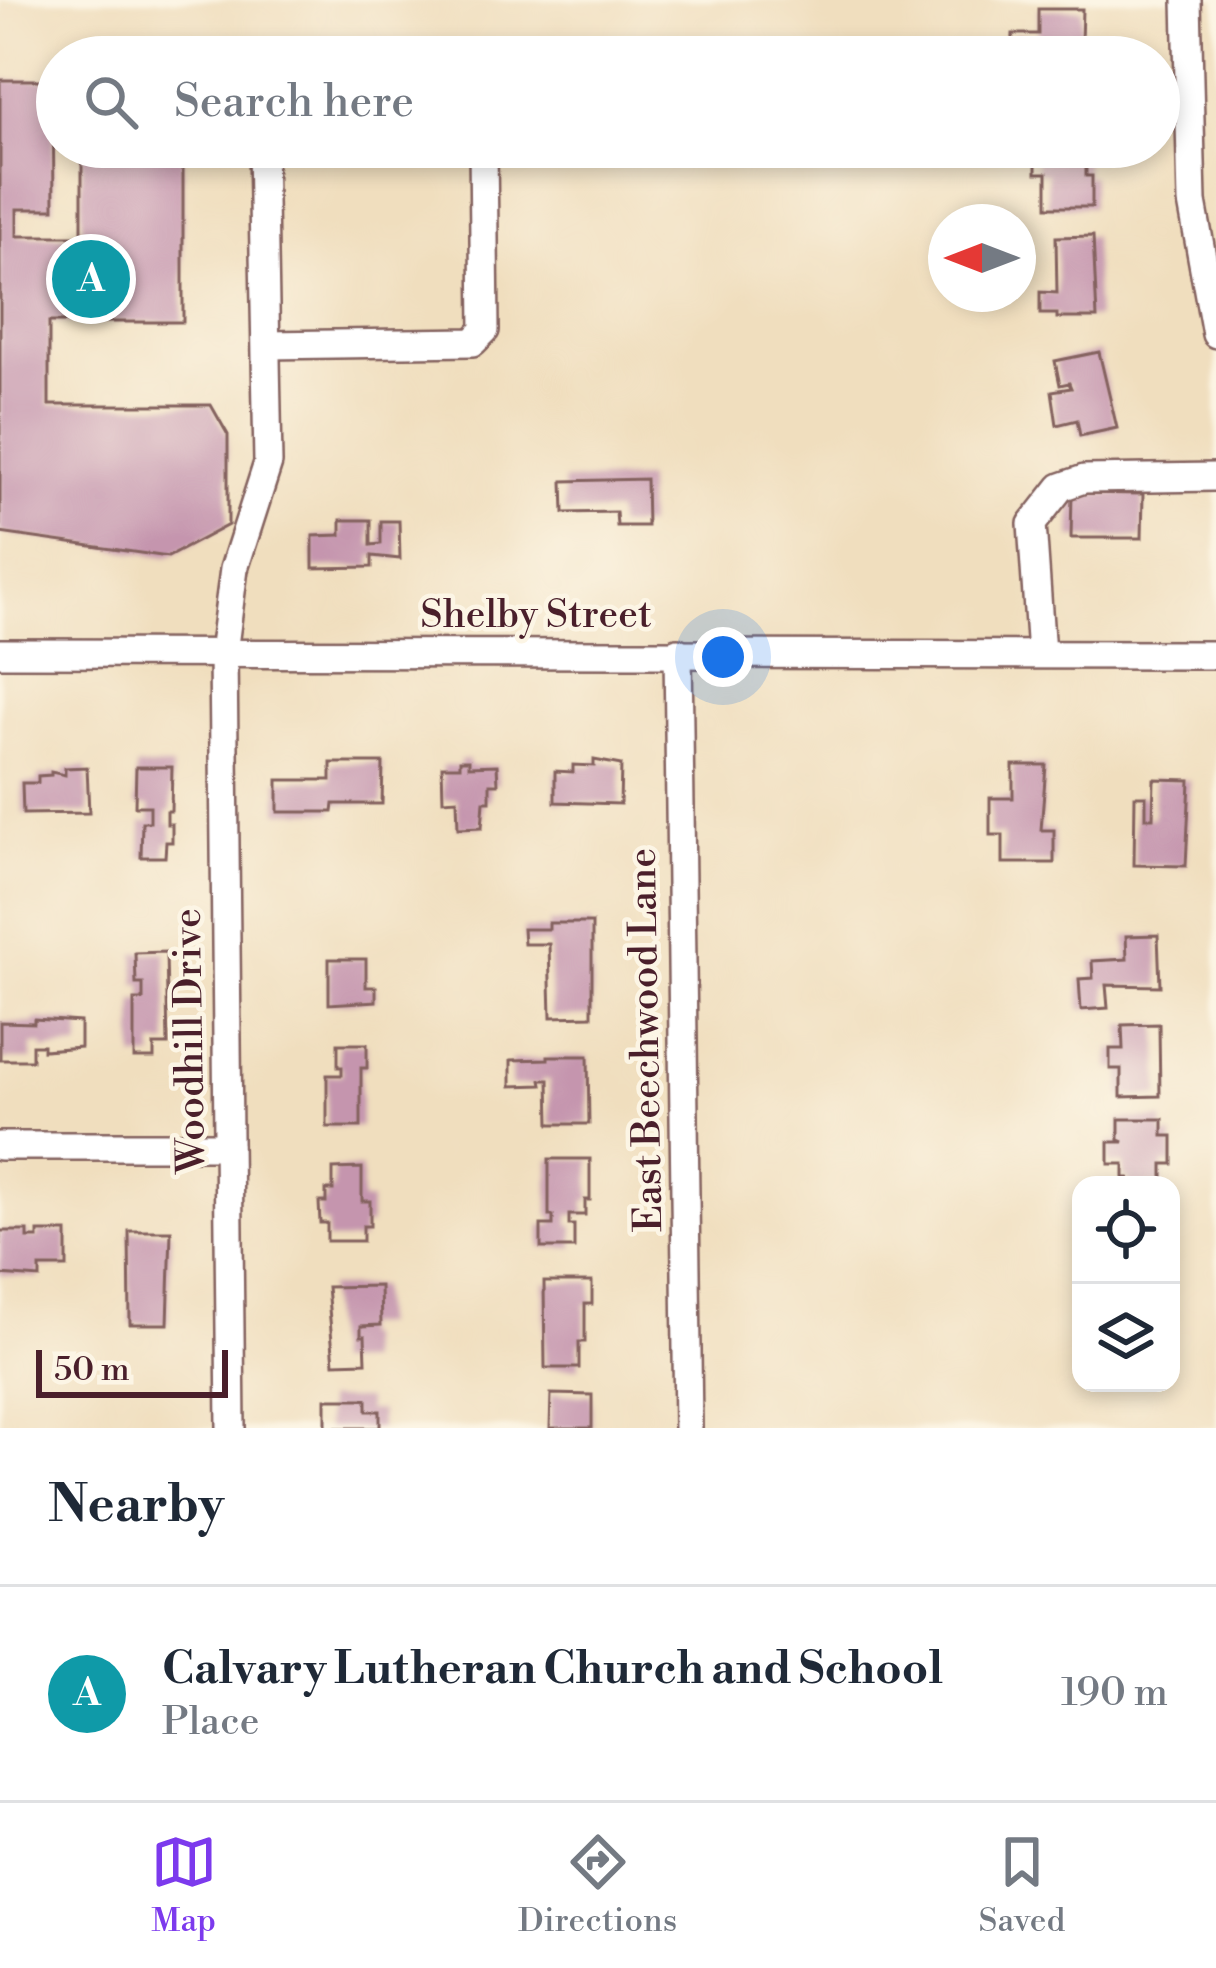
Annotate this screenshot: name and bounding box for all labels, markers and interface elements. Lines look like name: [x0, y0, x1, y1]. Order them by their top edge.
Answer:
search box: [36, 36, 1180, 168]
icon: search: [78, 69, 144, 135]
text: Search here: [174, 74, 414, 131]
north arrow: [928, 204, 1036, 312]
pin: A: [52, 234, 130, 324]
street label: Shelby Street: [420, 591, 652, 640]
your location: [693, 627, 753, 687]
street label: East Beechwood Lane: [619, 847, 674, 1232]
street label: Woodhill Drive: [164, 908, 217, 1176]
map controls: [1072, 1176, 1180, 1392]
button: locate: [1072, 1176, 1180, 1284]
button: layers: [1072, 1284, 1180, 1392]
scale bar: [36, 1344, 228, 1397]
text: 50 m: [54, 1350, 130, 1391]
text: Nearby: [48, 1474, 224, 1538]
text: Calvary Lutheran Church and School: [162, 1641, 943, 1698]
text: A: [73, 1669, 101, 1718]
text: 190 m: [1061, 1669, 1168, 1718]
text: Place: [162, 1698, 259, 1747]
tab: Map: [151, 1829, 217, 1942]
tab: Directions: [518, 1829, 677, 1942]
tab: Saved: [979, 1829, 1065, 1942]

